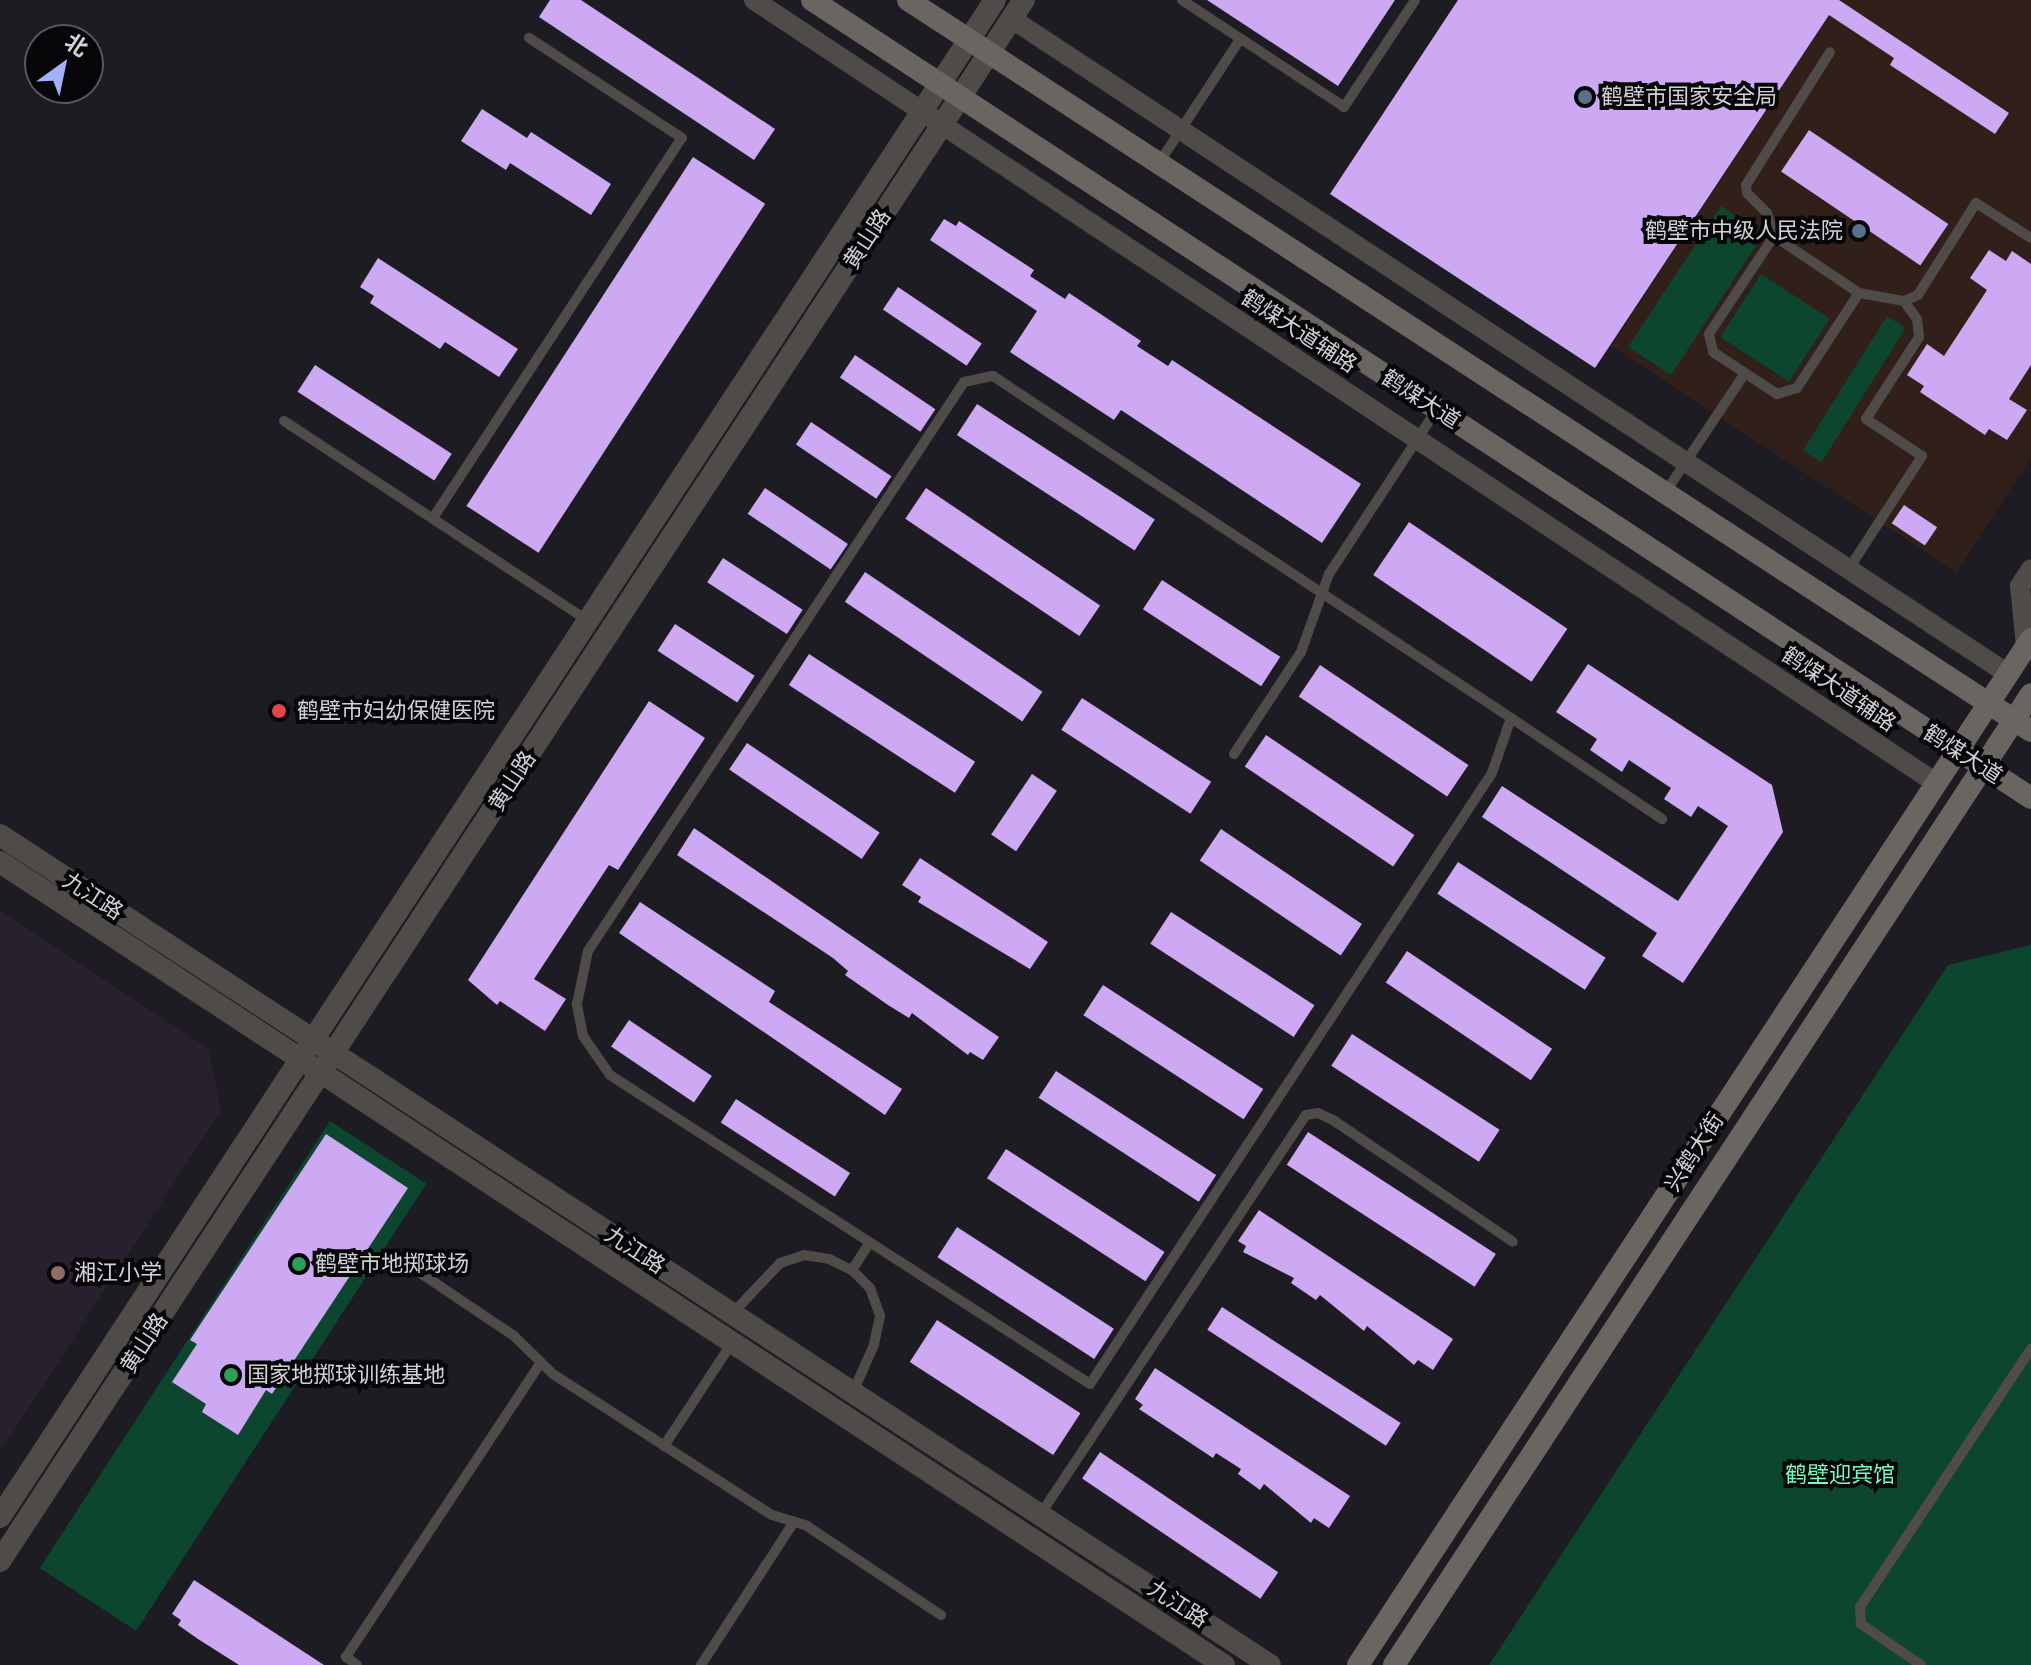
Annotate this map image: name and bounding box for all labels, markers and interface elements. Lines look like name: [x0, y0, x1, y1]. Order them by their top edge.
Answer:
north arrow: [24, 24, 104, 104]
text: 北: [60, 28, 93, 62]
place label: 鹤壁市国家安全局: [1601, 84, 1777, 110]
marker: 鹤壁市国家安全局: [1576, 88, 1594, 106]
street label: 黄山路: [838, 204, 896, 274]
place label: 鹤壁市中级人民法院: [1645, 218, 1843, 244]
marker: 鹤壁市中级人民法院: [1850, 222, 1868, 240]
street label: 鹤煤大道辅路: [1236, 284, 1362, 378]
street label: 鹤煤大道: [1377, 364, 1465, 434]
street label: 鹤煤大道辅路: [1777, 641, 1901, 737]
place label: 鹤壁市妇幼保健医院: [297, 698, 495, 724]
marker: 鹤壁市妇幼保健医院: [268, 700, 290, 722]
street label: 鹤煤大道: [1919, 719, 2007, 789]
street label: 黄山路: [483, 746, 541, 816]
street label: 九江路: [58, 867, 128, 925]
street label: 兴鹤大街: [1659, 1108, 1729, 1196]
street label: 九江路: [600, 1221, 670, 1279]
place label: 鹤壁市地掷球场: [315, 1251, 469, 1277]
marker: 鹤壁市地掷球场: [290, 1255, 308, 1273]
place label: 湘江小学: [74, 1260, 162, 1286]
marker: 湘江小学: [49, 1264, 67, 1282]
street label: 黄山路: [115, 1308, 173, 1378]
place label: 国家地掷球训练基地: [247, 1362, 445, 1388]
marker: 国家地掷球训练基地: [222, 1366, 240, 1384]
park label: 鹤壁迎宾馆: [1785, 1462, 1895, 1488]
street label: 九江路: [1143, 1575, 1213, 1633]

